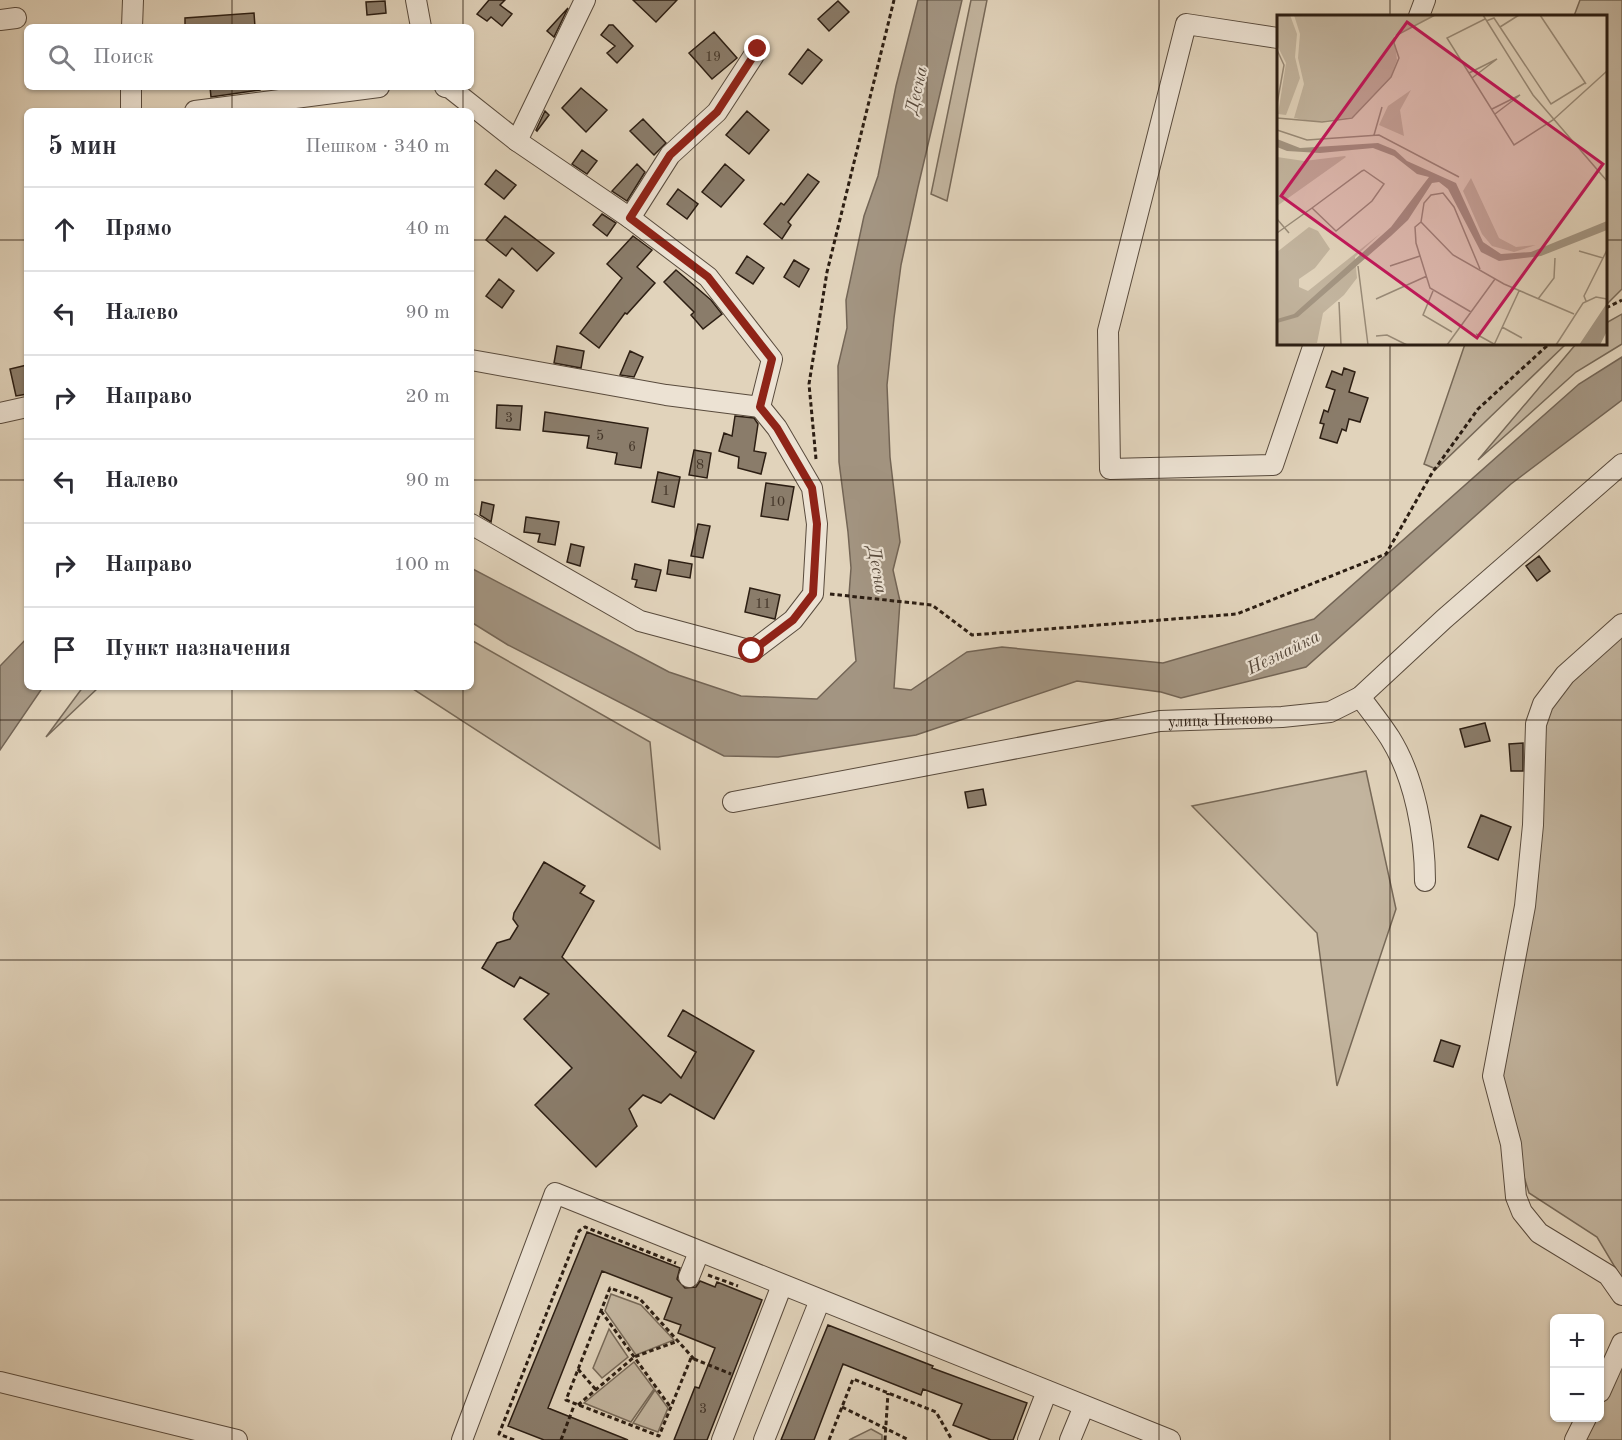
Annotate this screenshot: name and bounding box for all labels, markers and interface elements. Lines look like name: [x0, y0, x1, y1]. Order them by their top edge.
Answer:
inset map: [1277, 15, 1607, 345]
search box: [24, 24, 474, 90]
route end: [744, 35, 770, 61]
icon: search: [45, 41, 78, 74]
text: Поиск: [93, 46, 154, 68]
house number: 19: [705, 50, 721, 64]
water label: Десна: [902, 64, 931, 118]
text: 5 мин: [48, 134, 117, 160]
text: Пешком · 340 m: [305, 137, 450, 157]
icon: ahead: [48, 213, 81, 246]
text: Прямо: [105, 218, 172, 240]
text: 40 m: [405, 219, 450, 239]
icon: left: [48, 297, 81, 330]
text: Налево: [105, 302, 178, 324]
text: 90 m: [405, 303, 450, 323]
icon: right: [48, 381, 81, 414]
text: Направо: [105, 386, 192, 408]
text: 20 m: [405, 387, 450, 407]
house number: 3: [505, 411, 513, 425]
house number: 5: [596, 429, 604, 443]
house number: 6: [628, 440, 636, 454]
house number: 8: [696, 458, 704, 472]
icon: left: [48, 465, 81, 498]
text: Налево: [105, 470, 178, 492]
text: 90 m: [405, 471, 450, 491]
house number: 1: [662, 484, 670, 498]
house number: 10: [769, 495, 785, 509]
water label: Десна: [864, 543, 890, 596]
icon: right: [48, 549, 81, 582]
text: Направо: [105, 554, 192, 576]
text: 100 m: [394, 555, 450, 575]
house number: 11: [755, 597, 771, 611]
water label: Незнайка: [1243, 627, 1323, 679]
icon: arrive: [48, 633, 81, 666]
route start: [738, 637, 764, 663]
text: Пункт назначения: [105, 638, 291, 660]
street label: улица Писково: [1168, 711, 1273, 731]
map controls: [1550, 1314, 1604, 1422]
button: +: [1550, 1314, 1604, 1368]
button: −: [1550, 1368, 1604, 1422]
house number: 3: [699, 1402, 707, 1416]

